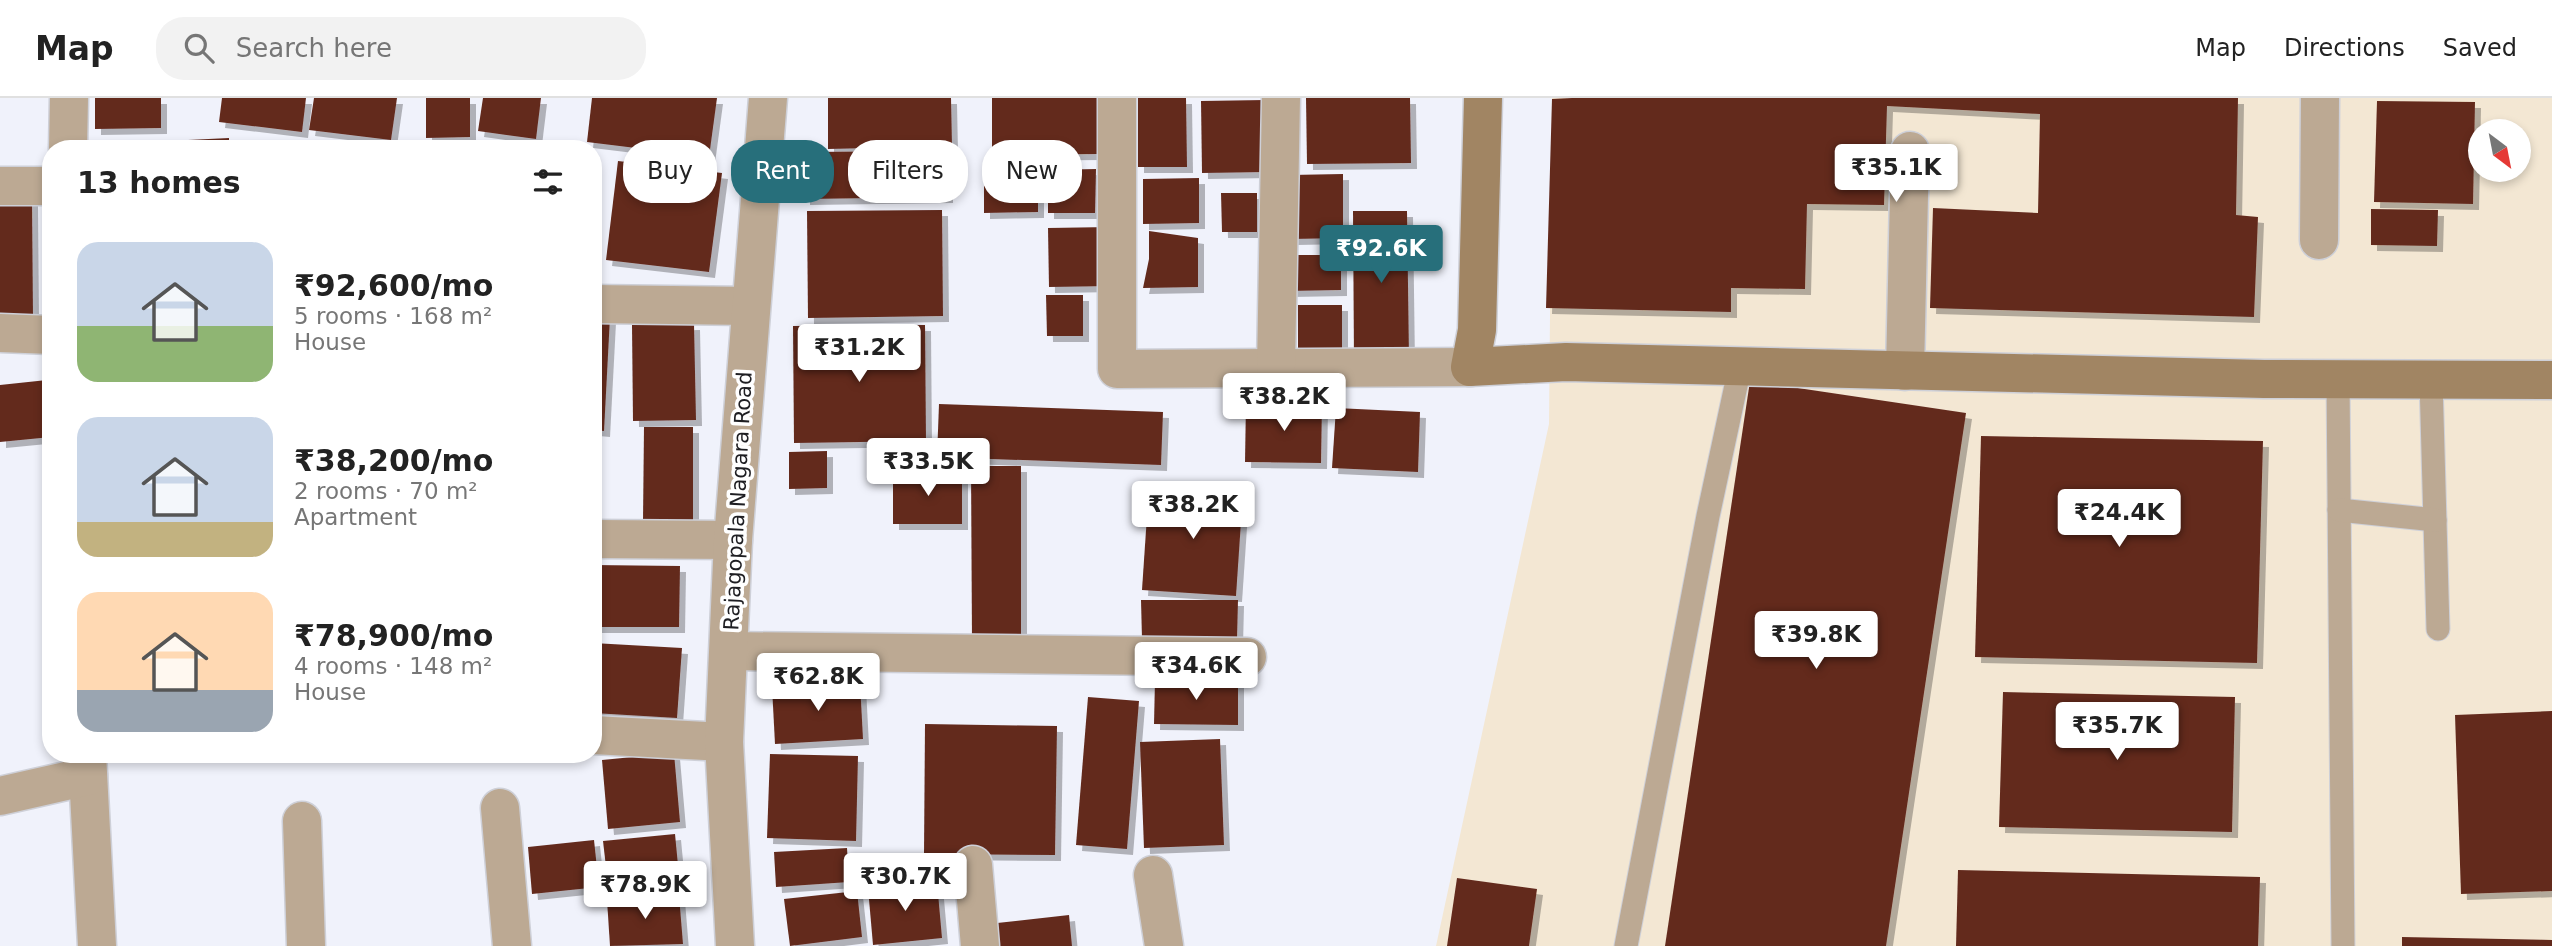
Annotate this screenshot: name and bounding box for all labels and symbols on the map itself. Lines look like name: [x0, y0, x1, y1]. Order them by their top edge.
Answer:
north arrow: [2468, 119, 2530, 182]
pin: ₹35.1K: [1839, 144, 1953, 204]
pin: ₹92.6K: [1324, 226, 1438, 285]
pin: ₹31.2K: [802, 324, 916, 384]
street label: Rajagopala Nagara Road: [719, 371, 757, 631]
pin: ₹38.2K: [1227, 374, 1341, 433]
pin: ₹33.5K: [871, 438, 985, 498]
pin: ₹38.2K: [1136, 482, 1250, 541]
pin: ₹24.4K: [2062, 490, 2176, 549]
pin: ₹39.8K: [1759, 612, 1873, 671]
pin: ₹34.6K: [1139, 642, 1253, 702]
pin: ₹62.8K: [761, 654, 875, 713]
pin: ₹35.7K: [2060, 702, 2174, 762]
pin: ₹30.7K: [848, 854, 962, 913]
pin: ₹78.9K: [588, 862, 702, 921]

